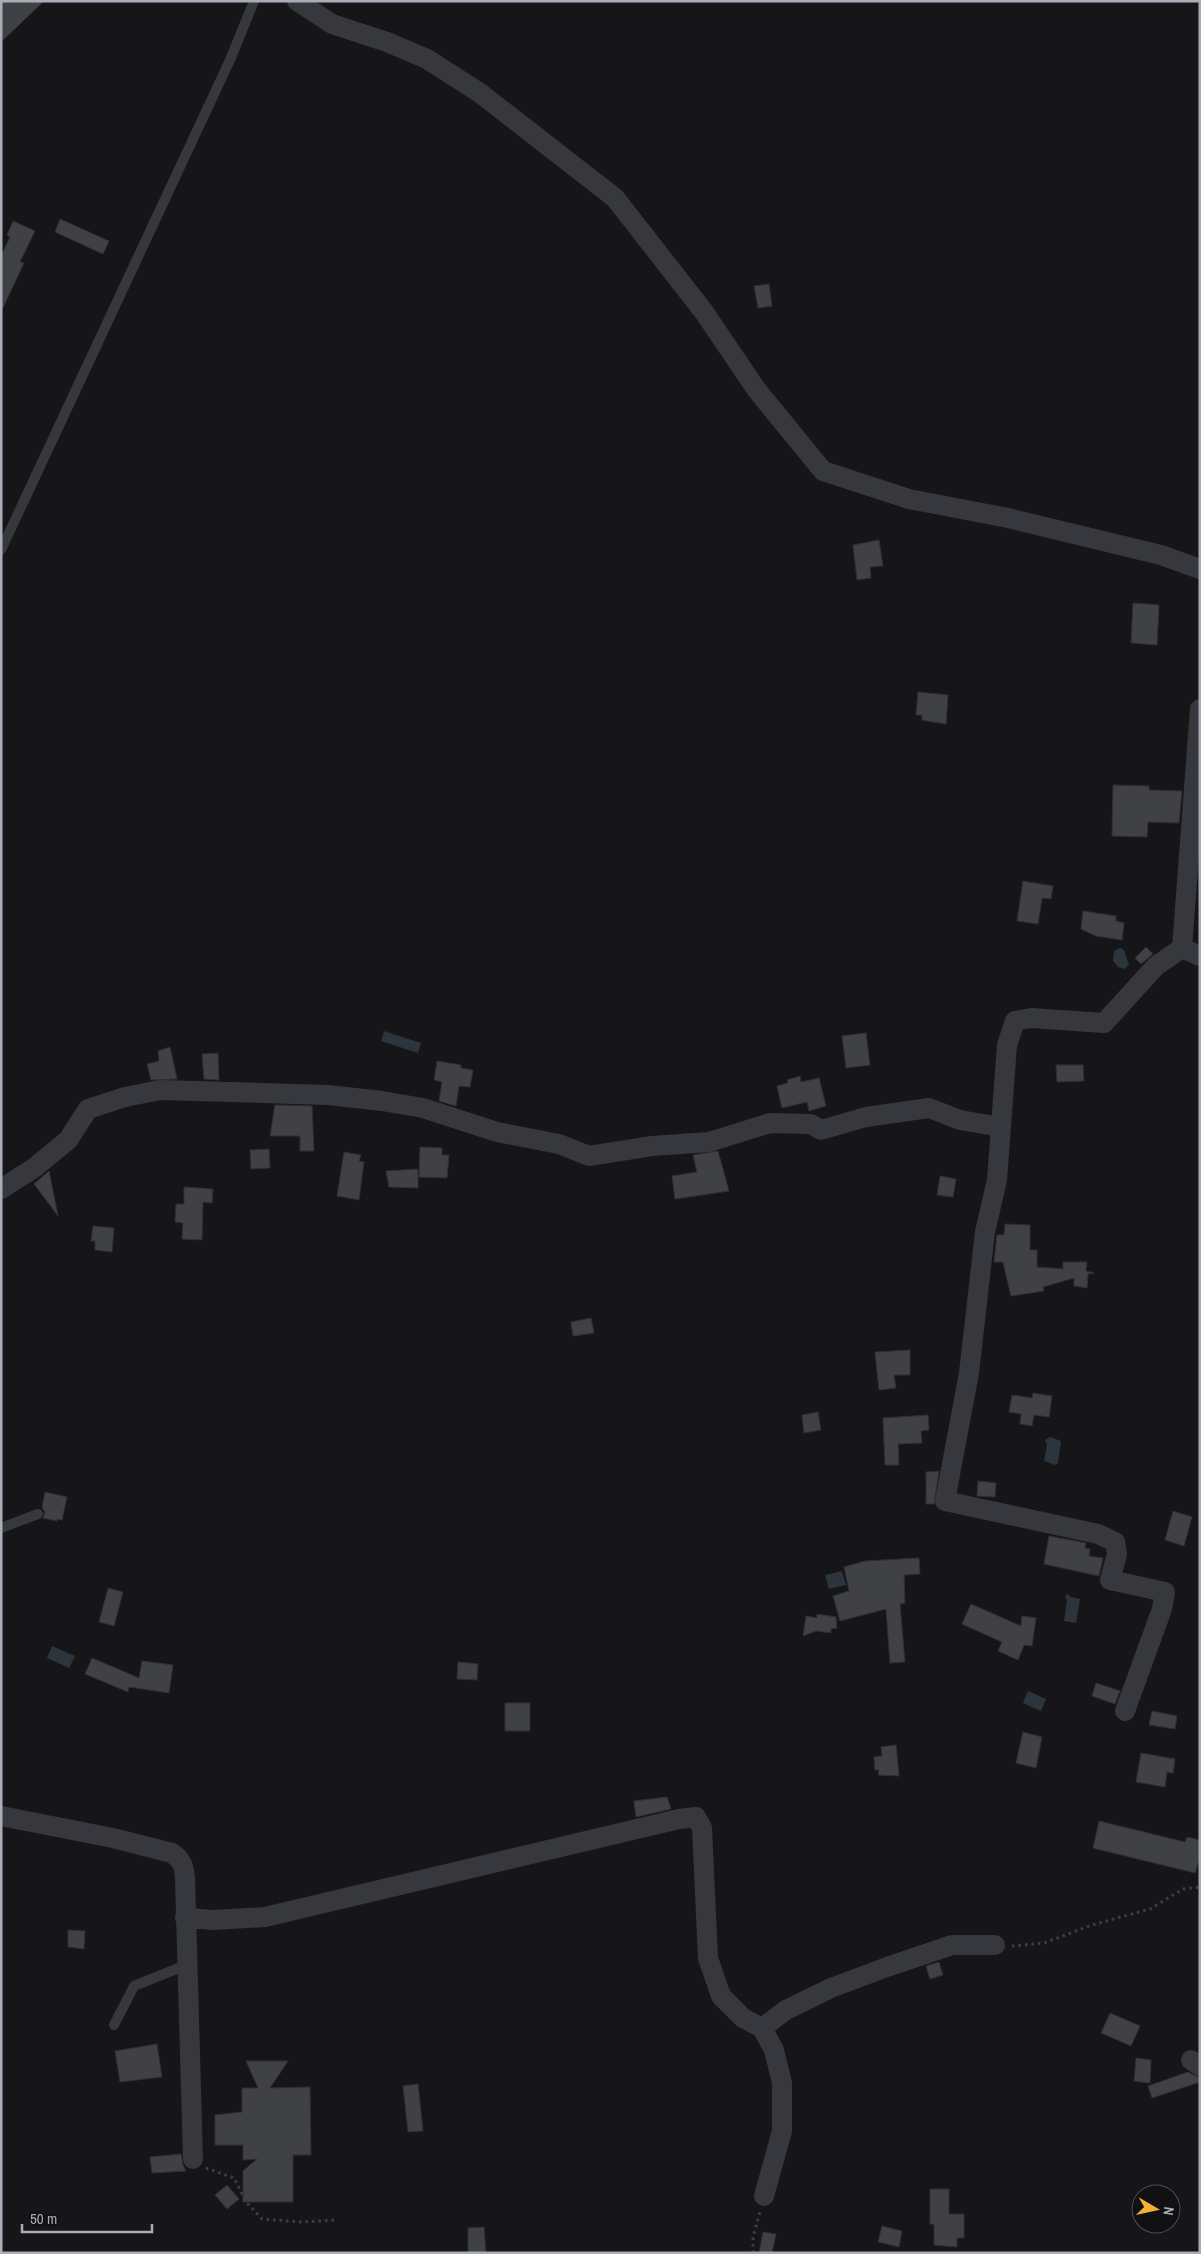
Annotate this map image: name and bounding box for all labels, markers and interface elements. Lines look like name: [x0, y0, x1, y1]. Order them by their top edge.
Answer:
north arrow: [1131, 2184, 1181, 2234]
scale bar: [22, 2202, 152, 2234]
text: N: [1159, 2206, 1178, 2217]
text: 50 m: [30, 2208, 57, 2229]

